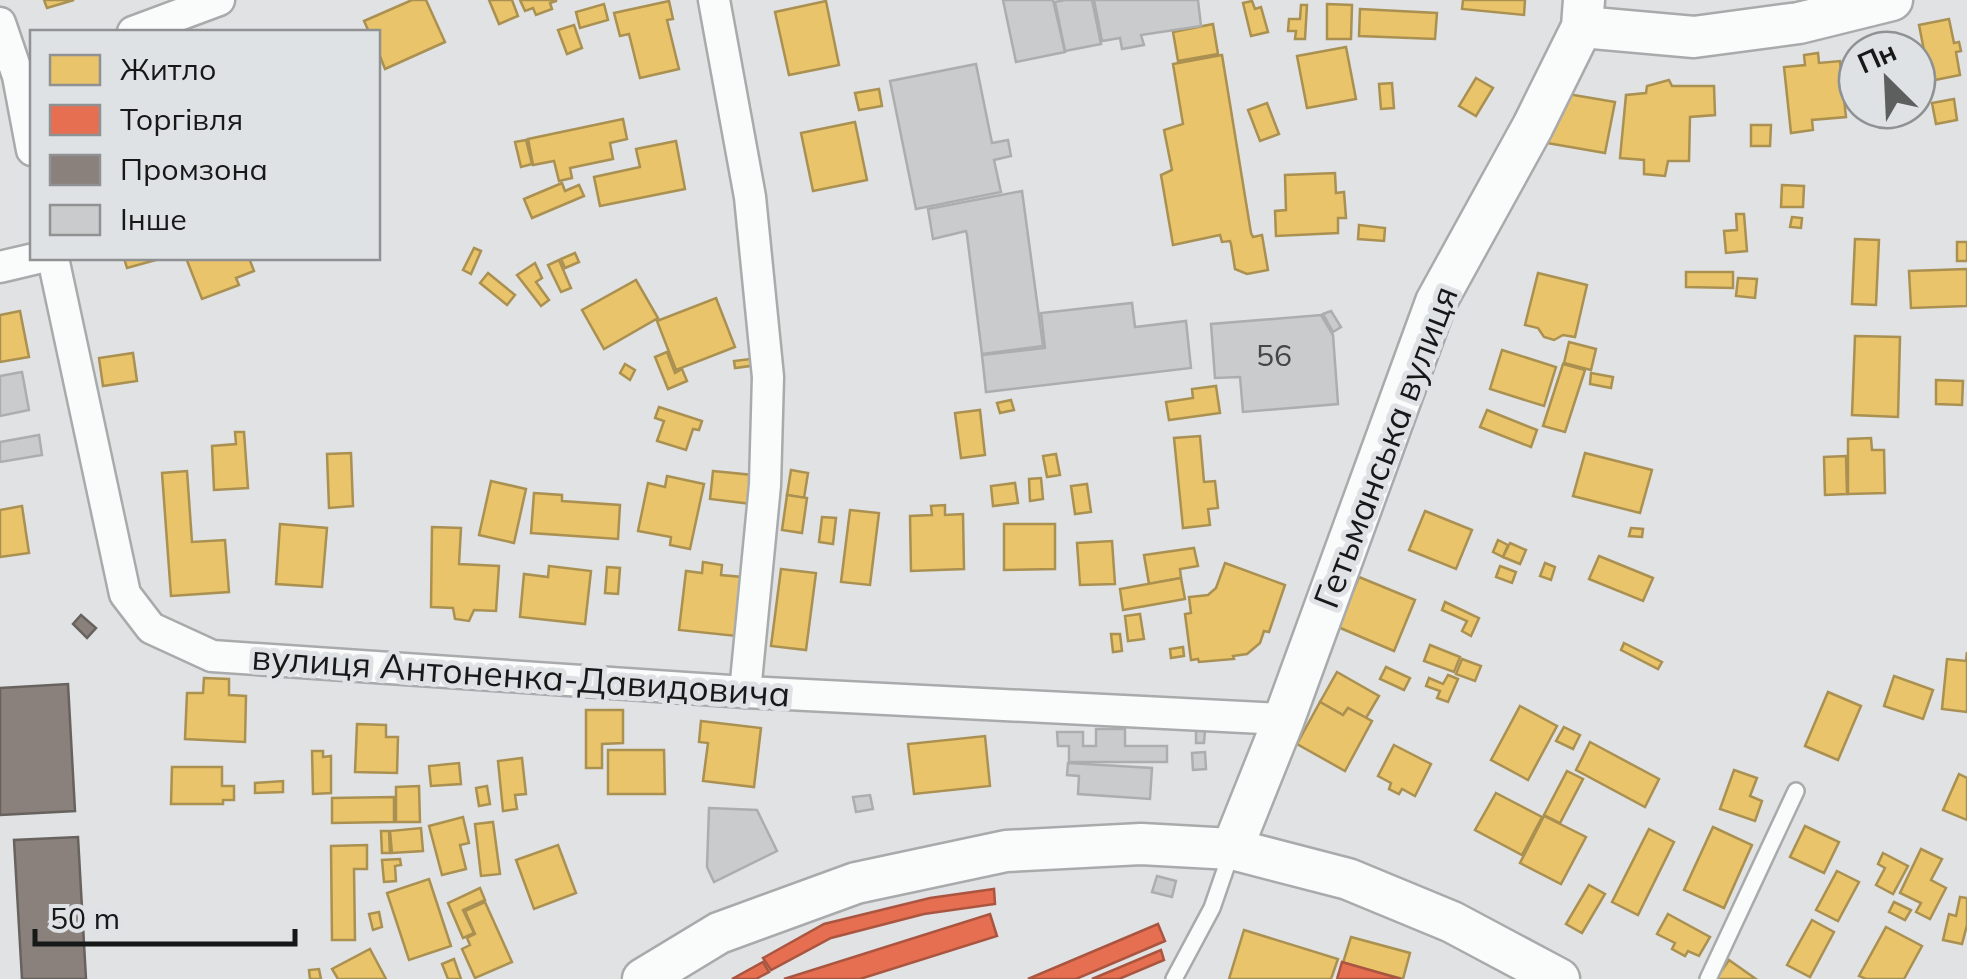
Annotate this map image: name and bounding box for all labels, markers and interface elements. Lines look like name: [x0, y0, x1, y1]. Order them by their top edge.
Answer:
legend: [30, 30, 380, 260]
north arrow: [1837, 30, 1937, 130]
text: Пн: [1852, 33, 1902, 81]
text: Житло: [120, 50, 216, 88]
text: Торгівля: [120, 100, 243, 138]
text: Промзона: [120, 150, 268, 188]
text: Інше: [120, 200, 187, 238]
street label: Гетьманська вулиця: [1303, 279, 1467, 614]
house number: 56: [1256, 336, 1292, 374]
street label: вулиця Антоненка-Давидовича: [250, 634, 792, 716]
scale bar: [35, 884, 295, 946]
text: 50 m: [50, 899, 120, 937]

